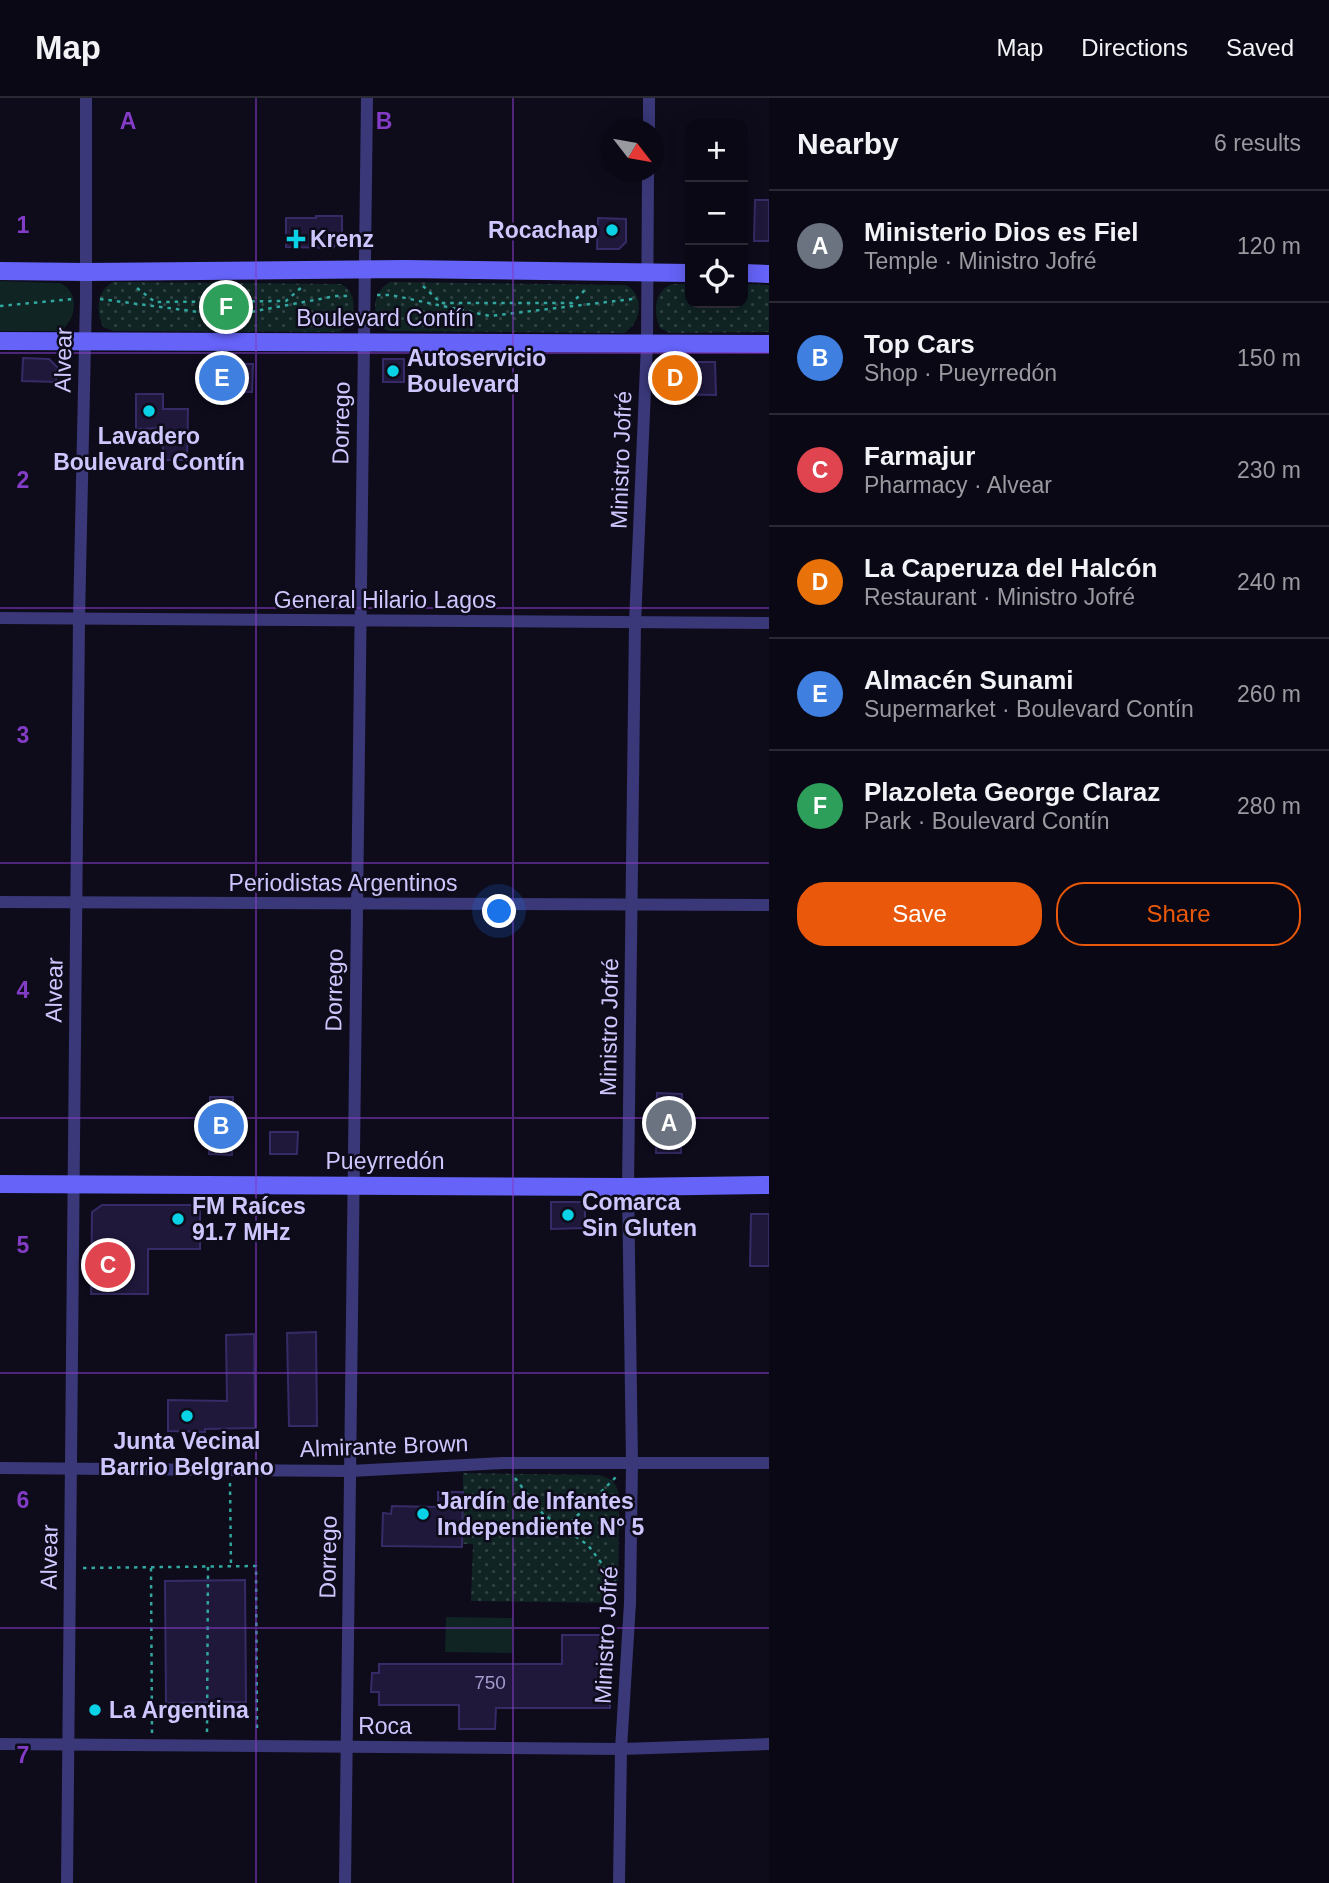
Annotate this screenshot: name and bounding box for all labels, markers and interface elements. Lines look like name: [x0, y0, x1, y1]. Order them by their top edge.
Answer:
text: Map: [35, 29, 101, 66]
text: Map: [997, 34, 1043, 61]
text: Directions: [1081, 34, 1188, 61]
text: Saved: [1226, 34, 1294, 61]
text: A: [120, 108, 136, 134]
text: B: [376, 108, 392, 134]
north arrow: [601, 119, 664, 182]
map controls: [685, 119, 748, 308]
button: +: [685, 119, 748, 182]
text: Nearby: [797, 127, 899, 160]
text: 6 results: [1214, 130, 1301, 156]
button: −: [685, 182, 748, 245]
text: 1: [17, 212, 30, 238]
place label: Rocachap: [488, 217, 598, 243]
text: Ministerio Dios es Fiel: [864, 217, 1139, 247]
marker: Rocachap: [604, 222, 620, 238]
place label: Krenz: [310, 226, 374, 252]
marker: Krenz: [288, 231, 304, 247]
text: A: [812, 233, 828, 259]
text: 120 m: [1237, 233, 1301, 259]
button: locate: [685, 245, 748, 308]
text: Temple · Ministro Jofré: [864, 248, 1097, 274]
pin: F: [203, 281, 249, 333]
street label: Boulevard Contín: [296, 305, 474, 331]
street label: Alvear: [49, 327, 77, 393]
text: Top Cars: [864, 329, 975, 359]
place label: Autoservicio Boulevard: [407, 345, 546, 397]
text: B: [812, 345, 828, 371]
text: 150 m: [1237, 345, 1301, 371]
pin: E: [199, 352, 245, 404]
pin: D: [652, 352, 698, 404]
text: Shop · Pueyrredón: [864, 360, 1057, 386]
marker: Autoservicio Boulevard: [385, 363, 401, 379]
street label: Dorrego: [327, 381, 355, 465]
street label: Ministro Jofré: [606, 391, 636, 529]
marker: Lavadero Boulevard Contín: [141, 403, 157, 419]
place label: Lavadero Boulevard Contín: [53, 423, 245, 475]
text: Farmajur: [864, 441, 975, 471]
text: C: [812, 457, 828, 483]
text: 230 m: [1237, 457, 1301, 483]
text: 2: [17, 467, 29, 493]
text: Pharmacy · Alvear: [864, 472, 1052, 498]
text: La Caperuza del Halcón: [864, 553, 1157, 583]
text: D: [812, 569, 828, 595]
text: 240 m: [1237, 569, 1301, 595]
text: Restaurant · Ministro Jofré: [864, 584, 1135, 610]
street label: General Hilario Lagos: [274, 587, 496, 613]
text: Almacén Sunami: [864, 665, 1074, 695]
text: E: [812, 681, 828, 707]
text: 260 m: [1237, 681, 1301, 707]
text: Supermarket · Boulevard Contín: [864, 696, 1194, 722]
text: 3: [17, 722, 29, 748]
text: Plazoleta George Claraz: [864, 777, 1160, 807]
text: F: [813, 793, 827, 819]
text: 280 m: [1237, 793, 1301, 819]
text: Park · Boulevard Contín: [864, 808, 1109, 834]
street label: Periodistas Argentinos: [229, 870, 457, 896]
button: Save: [797, 882, 1042, 946]
button: Share: [1056, 882, 1301, 946]
your location: [482, 894, 516, 928]
street label: Dorrego: [320, 948, 348, 1032]
street label: Alvear: [40, 957, 68, 1023]
street label: Ministro Jofré: [595, 958, 623, 1096]
text: 4: [17, 977, 30, 1003]
pin: A: [646, 1097, 692, 1149]
pin: B: [198, 1100, 244, 1152]
street label: Pueyrredón: [326, 1148, 444, 1174]
place label: Comarca Sin Gluten: [582, 1189, 697, 1241]
place label: FM Raíces 91.7 MHz: [192, 1193, 306, 1245]
marker: Comarca Sin Gluten: [560, 1207, 576, 1223]
marker: FM Raíces 91.7 MHz: [170, 1211, 186, 1227]
text: 5: [17, 1232, 30, 1258]
pin: C: [85, 1239, 131, 1291]
marker: Junta Vecinal Barrio Belgrano: [179, 1408, 195, 1424]
place label: Junta Vecinal Barrio Belgrano: [100, 1428, 274, 1480]
street label: Almirante Brown: [299, 1430, 469, 1462]
text: 6: [17, 1487, 29, 1513]
place label: Jardín de Infantes Independiente N° 5: [437, 1488, 644, 1540]
marker: Jardín de Infantes Independiente N° 5: [415, 1506, 431, 1522]
street label: Dorrego: [314, 1515, 342, 1599]
street label: Alvear: [35, 1524, 63, 1590]
street label: Ministro Jofré: [589, 1565, 623, 1705]
house number: 750: [474, 1672, 506, 1693]
place label: La Argentina: [109, 1697, 249, 1723]
marker: La Argentina: [87, 1702, 103, 1718]
street label: Roca: [358, 1713, 412, 1739]
text: 7: [17, 1742, 29, 1768]

